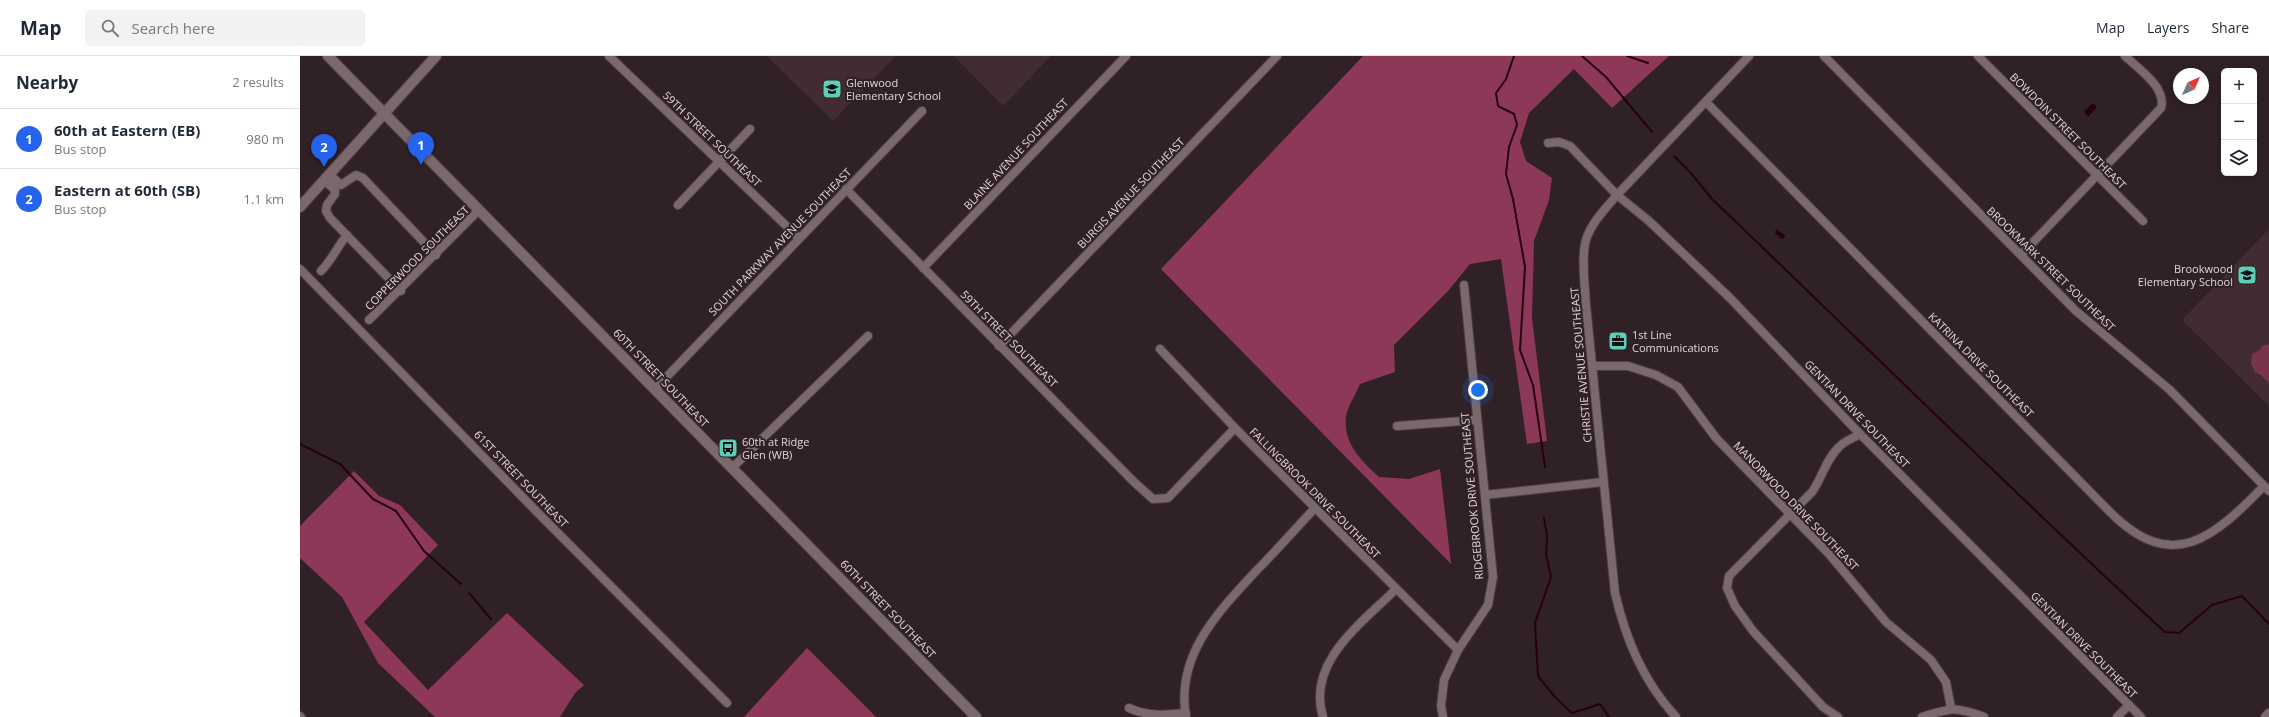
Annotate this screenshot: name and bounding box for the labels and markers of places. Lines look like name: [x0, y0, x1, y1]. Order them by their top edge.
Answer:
place label: Glenwood Elementary School: [846, 75, 941, 103]
school or university icon: Glenwood Elementary School: [821, 78, 843, 100]
pin: 1: [408, 132, 434, 165]
pin: 2: [311, 134, 337, 167]
place label: Brookwood Elementary School: [2138, 261, 2233, 289]
school or university icon: Brookwood Elementary School: [2236, 264, 2258, 286]
place label: 1st Line Communications: [1632, 327, 1719, 355]
office icon: 1st Line Communications: [1607, 330, 1629, 352]
place label: 60th at Ridge Glen (WB): [742, 434, 809, 462]
bus stop icon: 60th at Ridge Glen (WB): [717, 437, 739, 459]

